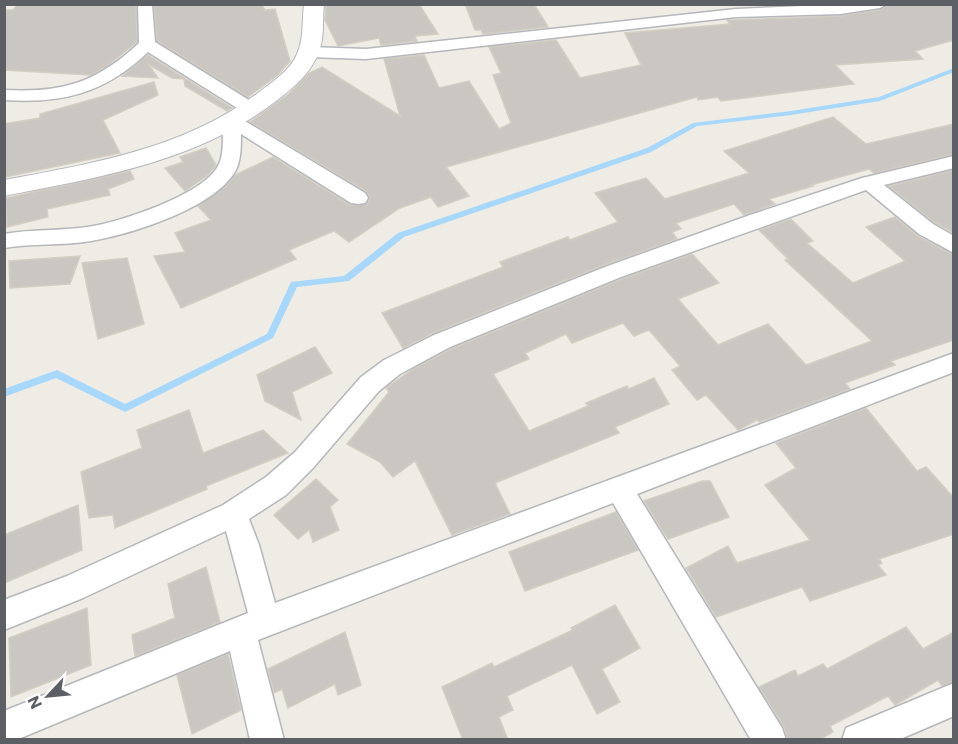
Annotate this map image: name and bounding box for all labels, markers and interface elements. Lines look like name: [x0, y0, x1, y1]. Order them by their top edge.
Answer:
north arrow: [18, 666, 78, 726]
text: N: [23, 693, 45, 712]

